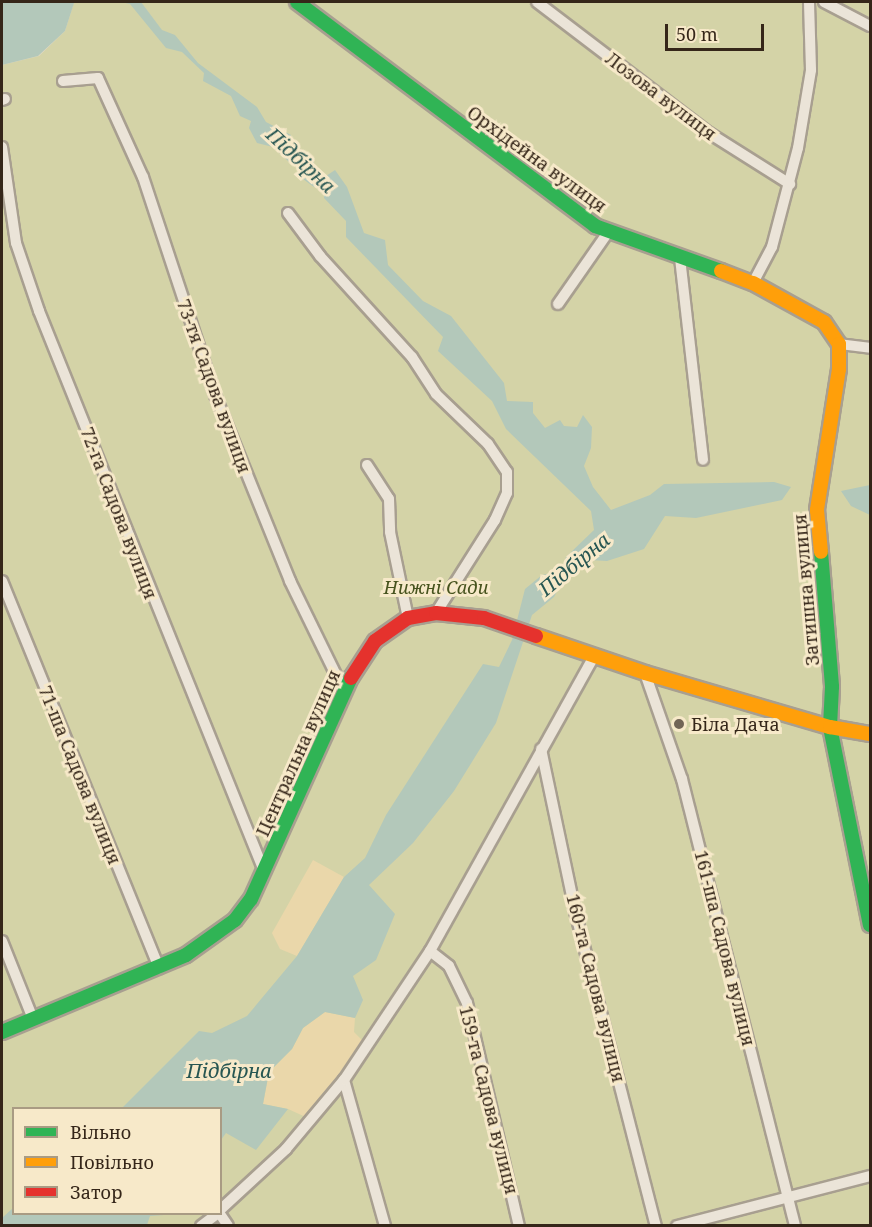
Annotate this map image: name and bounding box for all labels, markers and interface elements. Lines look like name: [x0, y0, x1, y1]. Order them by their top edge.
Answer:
scale bar: [668, 12, 767, 50]
text: 50 m: [676, 22, 718, 46]
street label: Лозова вулиця: [601, 47, 721, 145]
street label: Орхідейна вулиця: [463, 101, 611, 217]
water label: Підбірна: [262, 122, 340, 198]
street label: 73-тя Садова вулиця: [172, 296, 256, 476]
street label: 72-га Садова вулиця: [76, 424, 162, 602]
street label: Затишна вулиця: [789, 513, 823, 667]
water label: Підбірна: [534, 527, 614, 601]
park label: Нижні Сади: [384, 576, 488, 598]
street label: Центральна вулиця: [251, 666, 345, 840]
street label: 71-ша Садова вулиця: [34, 682, 126, 868]
place label: Біла Дача: [691, 713, 780, 735]
marker: Біла Дача: [672, 717, 686, 731]
street label: 161-ша Садова вулиця: [690, 848, 760, 1048]
street label: 160-та Садова вулиця: [562, 892, 630, 1084]
street label: 159-та Садова вулиця: [455, 1004, 523, 1196]
water label: Підбірна: [186, 1058, 272, 1082]
legend: [12, 1107, 222, 1215]
text: Вільно: [70, 1120, 131, 1144]
text: Повільно: [70, 1150, 154, 1174]
text: Затор: [70, 1180, 122, 1204]

